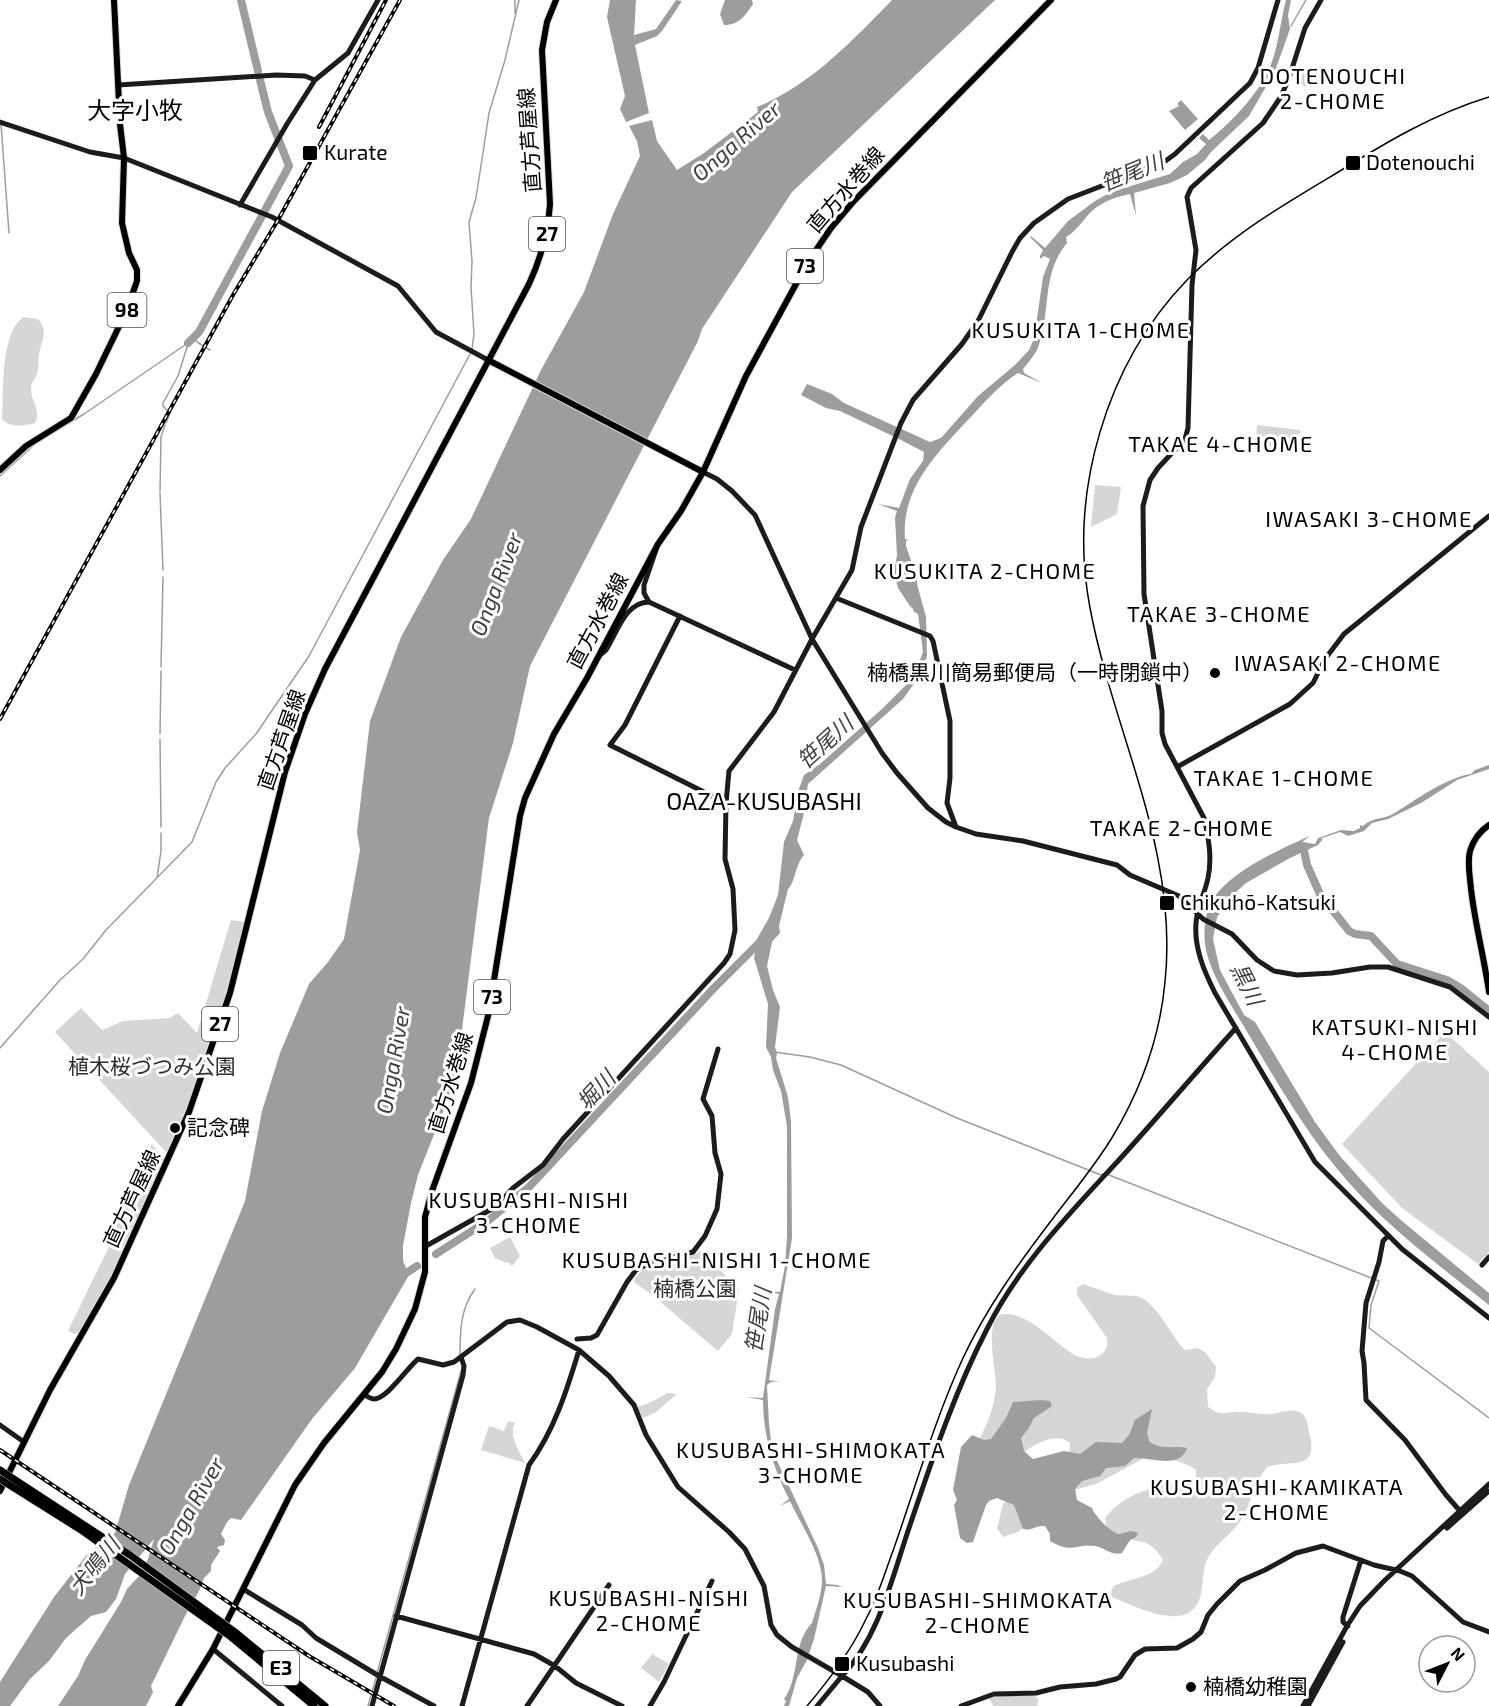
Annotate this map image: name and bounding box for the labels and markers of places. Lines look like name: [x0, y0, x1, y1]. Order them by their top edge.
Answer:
place label: Kurate: [324, 139, 388, 164]
marker: Kurate: [301, 144, 319, 162]
place label: Dotenouchi: [1366, 149, 1475, 174]
marker: Dotenouchi: [1344, 154, 1362, 172]
place label: 楠橋黒川簡易郵便局（一時閉鎖中）: [867, 659, 1203, 684]
marker: 楠橋黒川簡易郵便局（一時閉鎖中）: [1208, 666, 1222, 680]
place label: Chikuhō-Katsuki: [1180, 889, 1336, 914]
marker: Chikuhō-Katsuki: [1158, 894, 1176, 912]
place label: 記念碑: [187, 1114, 250, 1139]
marker: 記念碑: [168, 1121, 182, 1135]
place label: Kusubashi: [856, 1650, 955, 1675]
marker: Kusubashi: [833, 1655, 851, 1673]
place label: 楠橋幼稚園: [1203, 1673, 1308, 1698]
marker: 楠橋幼稚園: [1184, 1680, 1198, 1694]

